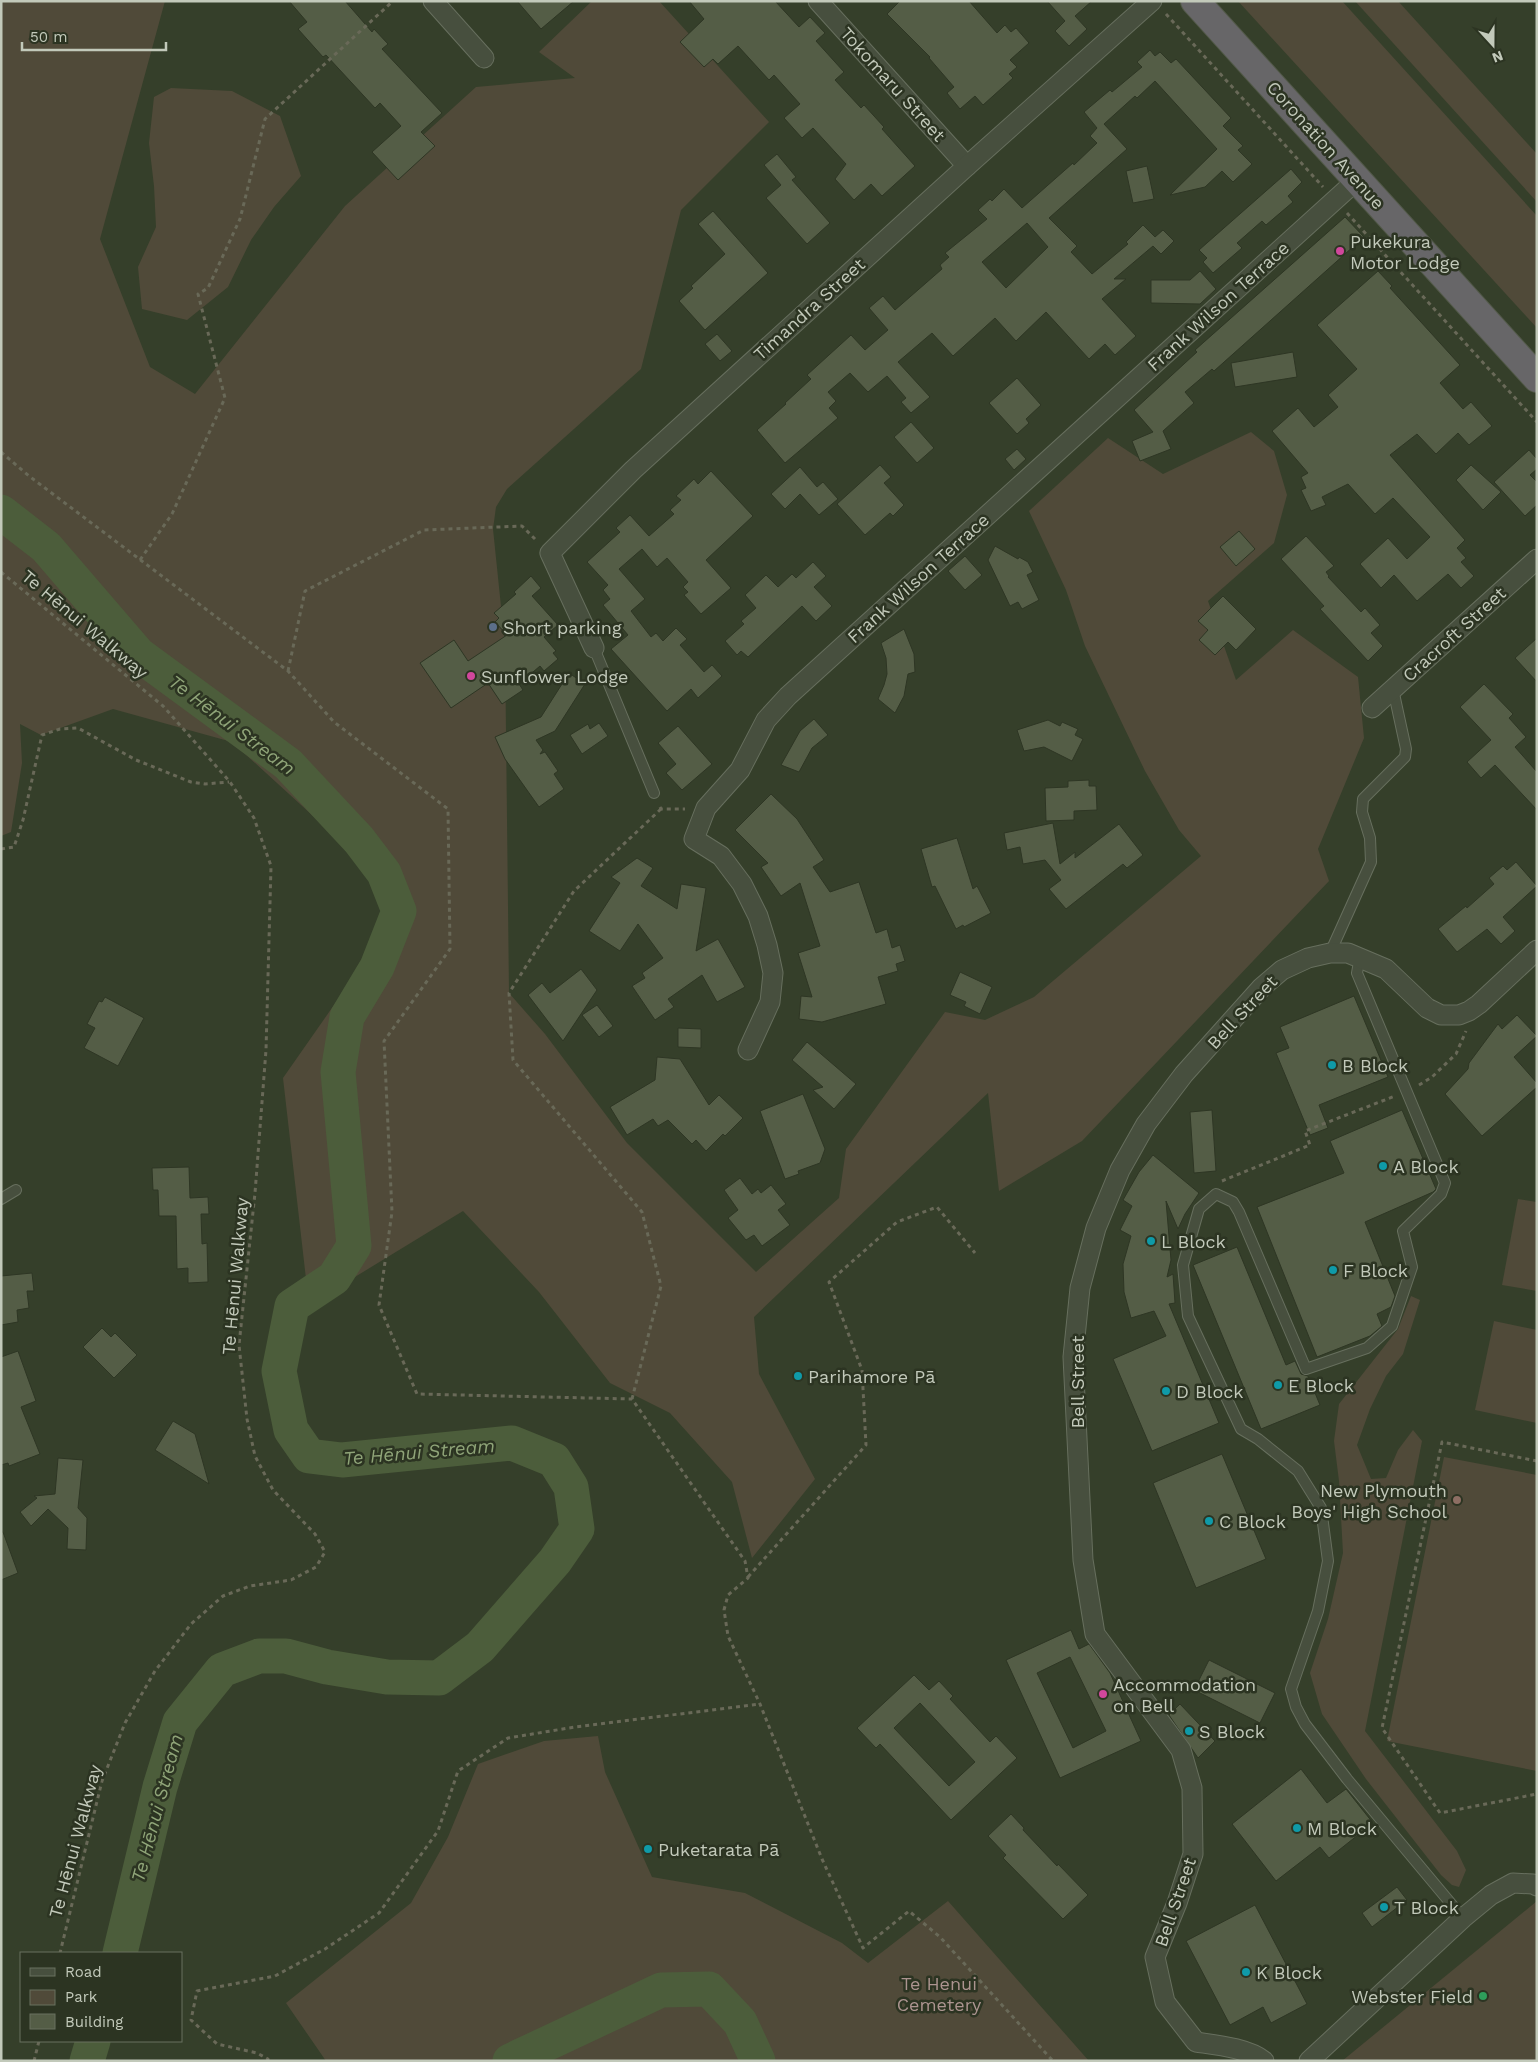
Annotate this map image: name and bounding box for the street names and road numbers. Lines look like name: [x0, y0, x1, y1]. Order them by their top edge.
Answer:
street label: Tokomaru Street: [836, 23, 950, 146]
street label: Coronation Avenue: [1263, 77, 1389, 213]
street label: Frank Wilson Terrace: [1143, 237, 1293, 375]
street label: Timandra Street: [749, 253, 869, 364]
street label: Frank Wilson Terrace: [843, 509, 993, 647]
street label: Te Hēnui Walkway: [18, 565, 153, 683]
street label: Cracroft Street: [1398, 582, 1510, 686]
street label: Bell Street: [1203, 971, 1282, 1053]
street label: Te Hēnui Walkway: [218, 1196, 252, 1356]
street label: Bell Street: [1067, 1335, 1088, 1428]
street label: Te Hēnui Walkway: [44, 1761, 106, 1920]
street label: Bell Street: [1150, 1854, 1200, 1949]

